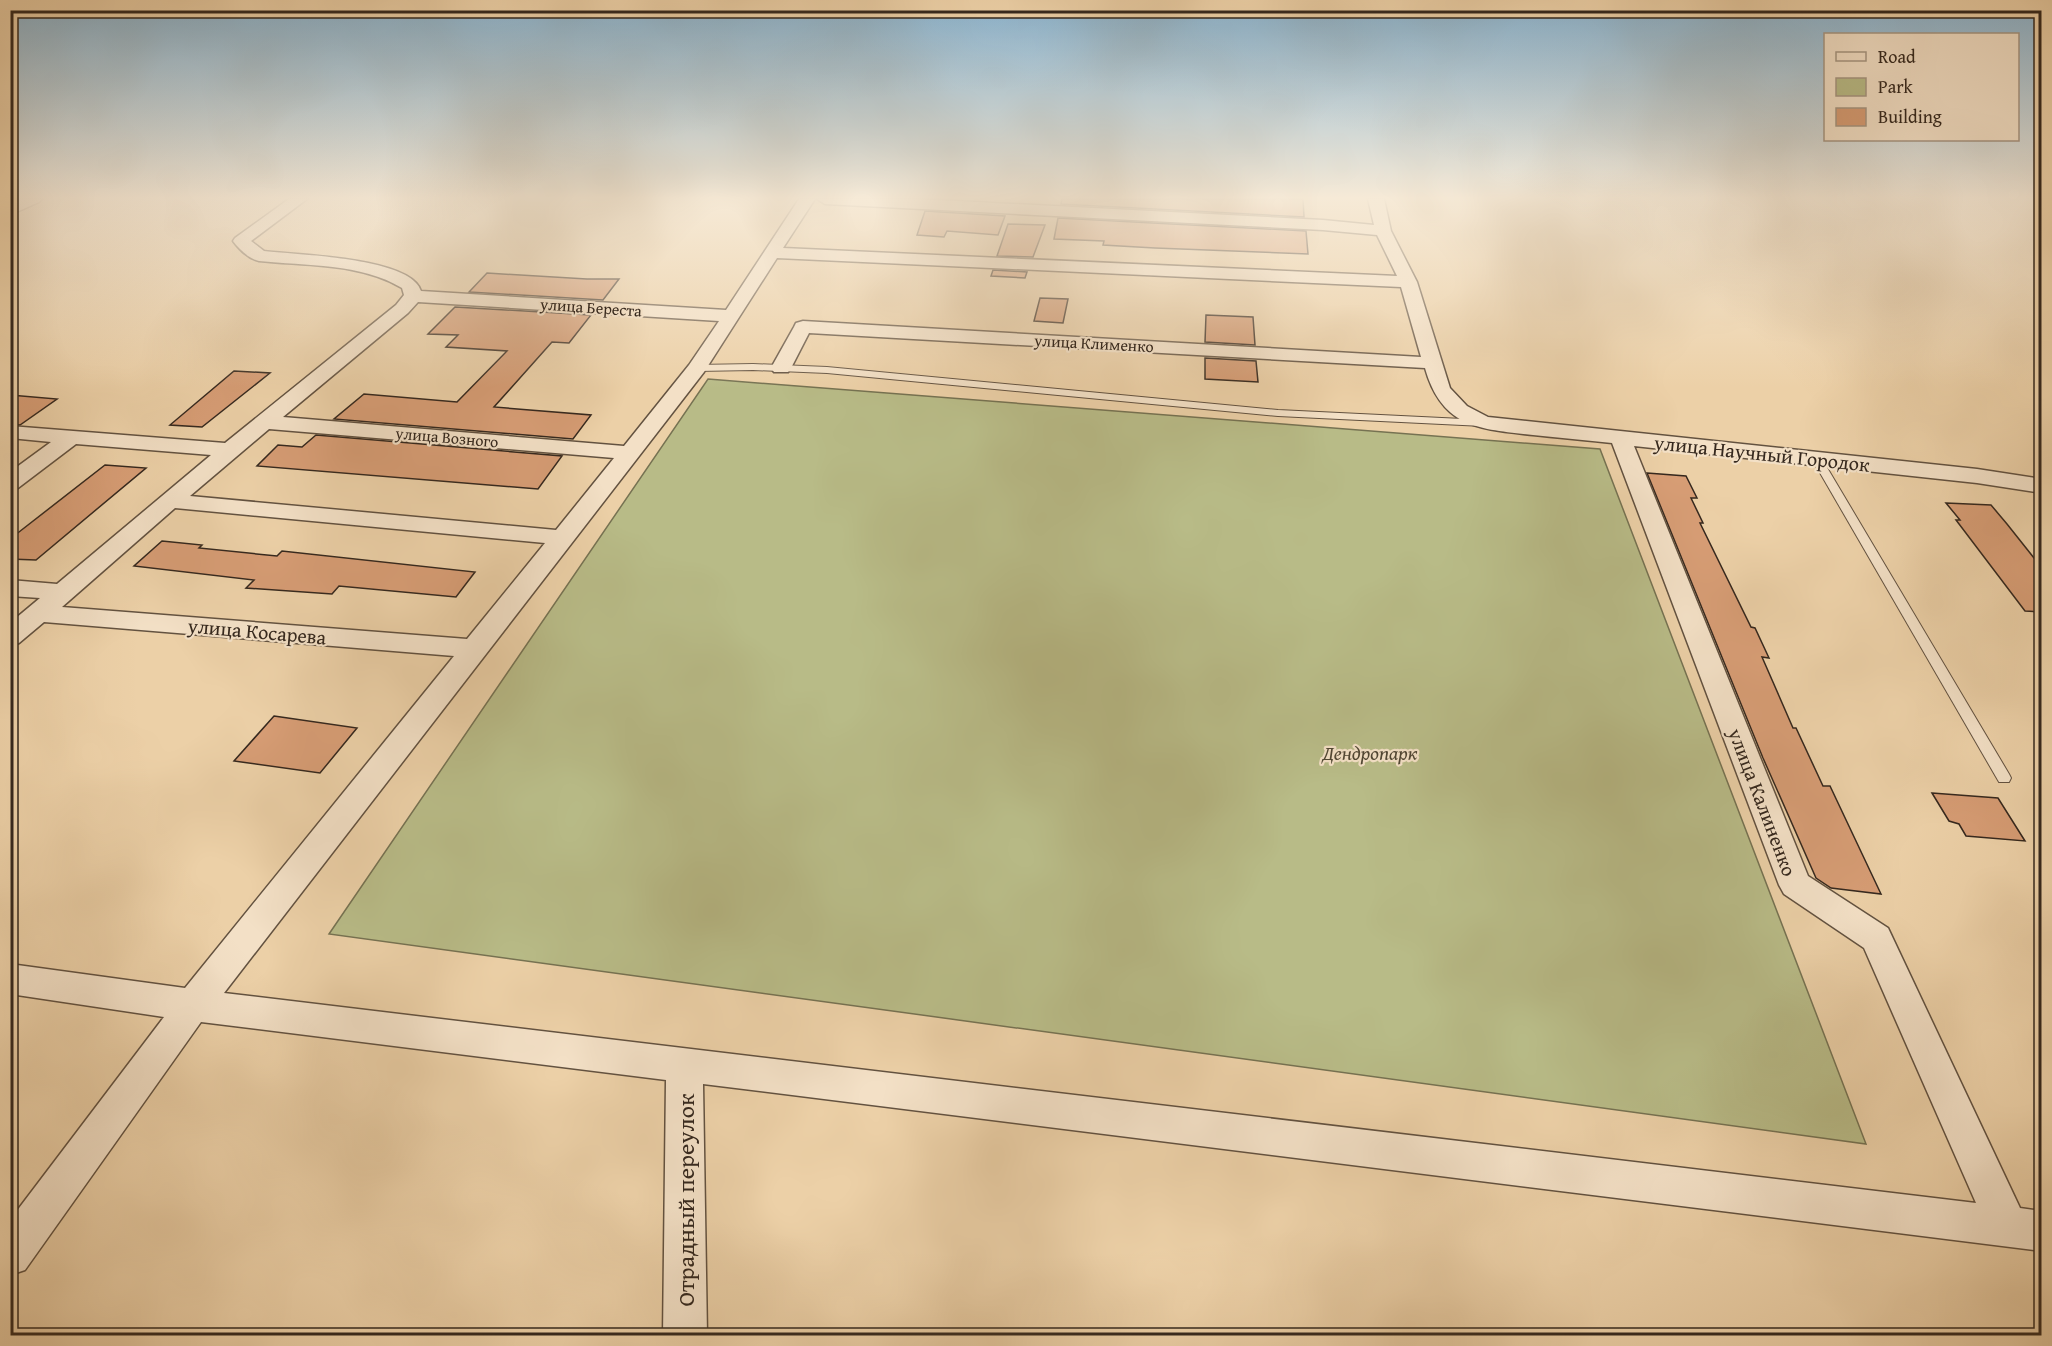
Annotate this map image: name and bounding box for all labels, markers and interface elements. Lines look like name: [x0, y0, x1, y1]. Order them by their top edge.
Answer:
legend: [1824, 33, 2019, 141]
text: Road: [1878, 43, 1916, 70]
text: Park: [1878, 73, 1914, 100]
text: Building: [1878, 103, 1942, 130]
street label: улица Береста: [538, 291, 643, 323]
street label: улица Клименко: [1033, 328, 1154, 358]
street label: улица Возного: [394, 420, 499, 453]
street label: улица Научный Городок: [1652, 427, 1872, 479]
street label: улица Косарева: [186, 610, 328, 652]
street label: улица Калиненко: [1721, 723, 1805, 880]
park label: Дендропарк: [1321, 738, 1418, 767]
street label: Отрадный переулок: [668, 1093, 703, 1307]

